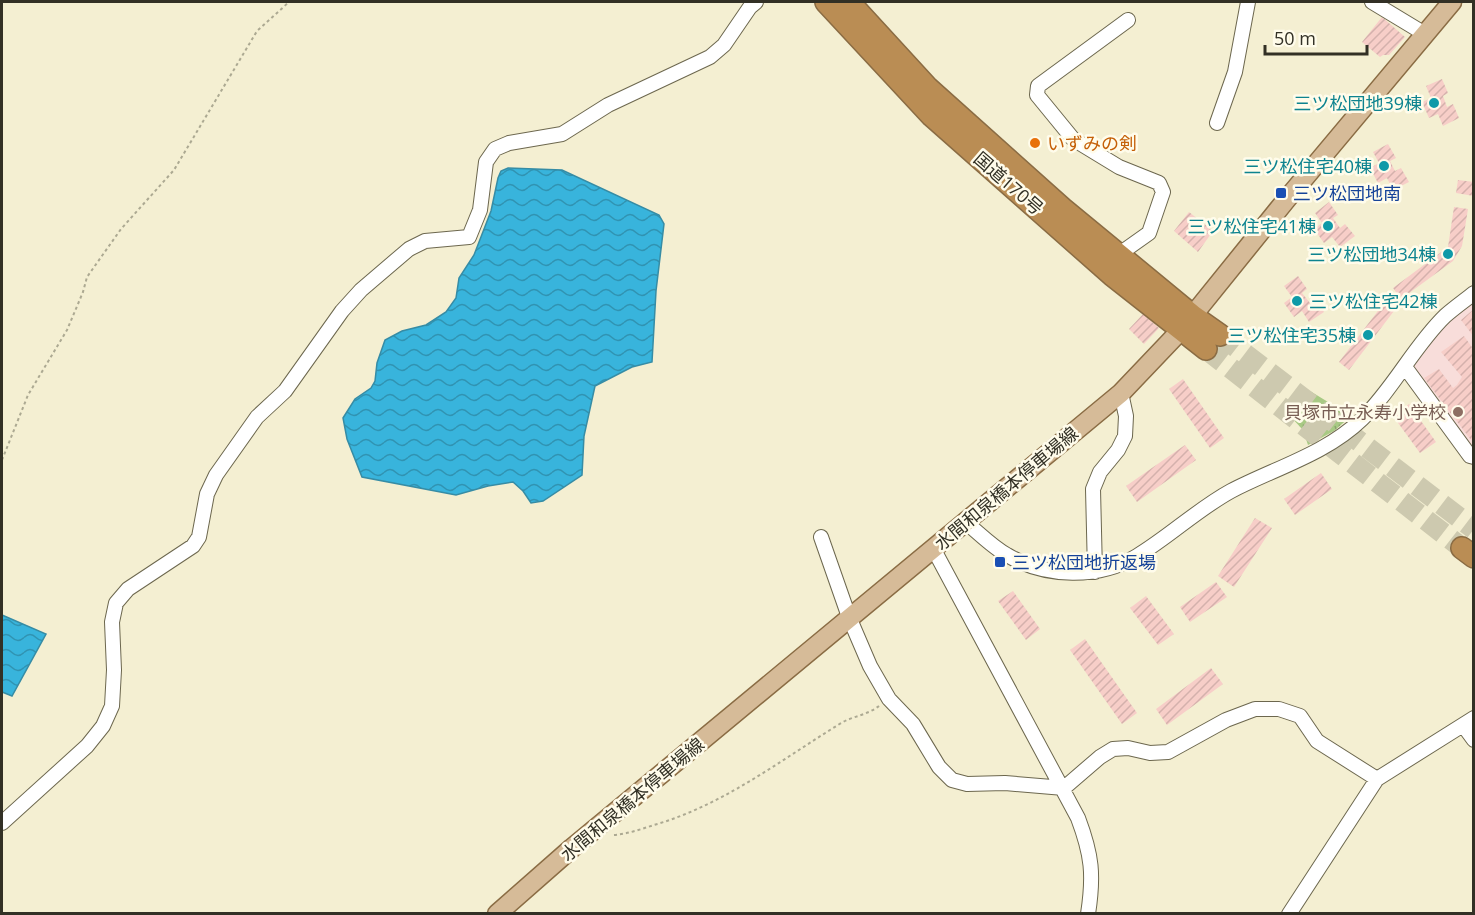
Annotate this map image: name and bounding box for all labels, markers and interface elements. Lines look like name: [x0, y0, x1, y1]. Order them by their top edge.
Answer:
scale bar: [1265, 18, 1367, 56]
text: 50 m: [1274, 26, 1316, 50]
place label: 三ツ松団地39棟: [1293, 91, 1422, 115]
marker: 三ツ松団地39棟: [1427, 96, 1441, 110]
place label: いずみの剣: [1047, 131, 1137, 155]
marker: いずみの剣: [1028, 136, 1042, 150]
street label: 国道170号: [969, 146, 1049, 220]
place label: 三ツ松住宅40棟: [1243, 154, 1372, 178]
marker: 三ツ松住宅40棟: [1377, 159, 1391, 173]
place label: 三ツ松団地南: [1293, 181, 1401, 205]
marker: 三ツ松団地南: [1274, 186, 1288, 200]
place label: 三ツ松住宅41棟: [1187, 214, 1316, 238]
marker: 三ツ松住宅41棟: [1321, 219, 1335, 233]
place label: 三ツ松団地34棟: [1307, 242, 1436, 266]
marker: 三ツ松団地34棟: [1441, 247, 1455, 261]
place label: 三ツ松住宅42棟: [1309, 289, 1438, 313]
marker: 三ツ松住宅42棟: [1290, 294, 1304, 308]
place label: 三ツ松住宅35棟: [1227, 323, 1356, 347]
marker: 三ツ松住宅35棟: [1361, 328, 1375, 342]
place label: 貝塚市立永寿小学校: [1284, 400, 1446, 424]
marker: 貝塚市立永寿小学校: [1451, 405, 1465, 419]
street label: 水間和泉橋本停車場線: [929, 421, 1083, 555]
place label: 三ツ松団地折返場: [1012, 550, 1156, 574]
marker: 三ツ松団地折返場: [993, 555, 1007, 569]
street label: 水間和泉橋本停車場線: [555, 732, 709, 866]

